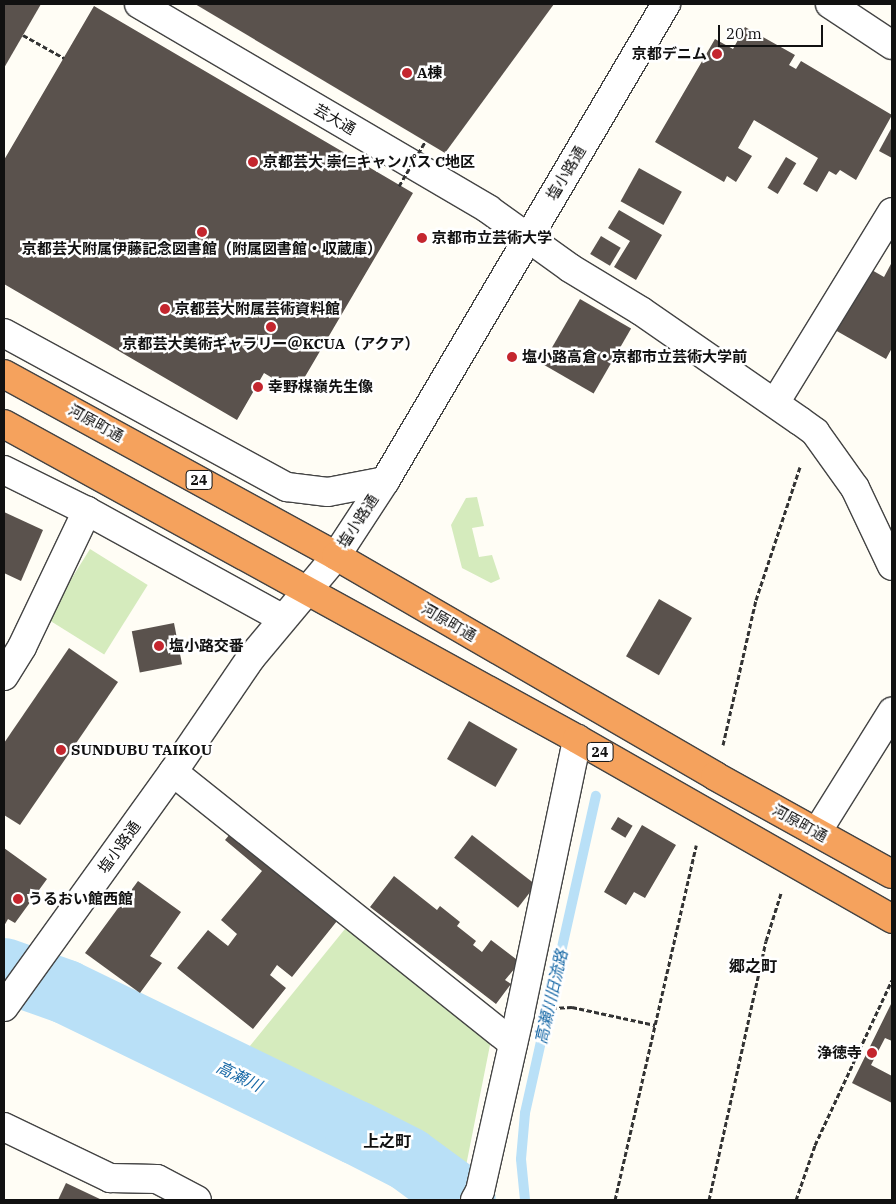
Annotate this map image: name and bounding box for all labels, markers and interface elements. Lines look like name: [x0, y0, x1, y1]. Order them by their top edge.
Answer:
scale bar: [721, 15, 826, 47]
text: 20 m: [726, 24, 762, 43]
place label: 京都デニム: [632, 45, 707, 63]
marker: 京都デニム: [711, 48, 723, 60]
place label: A棟: [417, 64, 442, 82]
marker: A棟: [401, 67, 413, 79]
street label: 芸大通: [311, 100, 359, 138]
street label: 塩小路通: [543, 143, 589, 203]
place label: 京都芸大 崇仁キャンパス C地区: [263, 153, 475, 171]
marker: 京都芸大 崇仁キャンパス C地区: [247, 156, 259, 168]
marker: 京都芸大附属伊藤記念図書館（附属図書館・収蔵庫）: [196, 226, 208, 238]
place label: 京都市立芸術大学: [432, 229, 552, 247]
marker: 京都市立芸術大学: [416, 232, 428, 244]
place label: 京都芸大附属伊藤記念図書館（附属図書館・収蔵庫）: [22, 240, 382, 258]
place label: 京都芸大附属芸術資料館: [175, 300, 340, 318]
marker: 京都芸大附属芸術資料館: [159, 303, 171, 315]
marker: 京都芸大美術ギャラリー＠KCUA（アクア）: [265, 321, 277, 333]
place label: 京都芸大美術ギャラリー＠KCUA（アクア）: [122, 335, 420, 353]
place label: 塩小路高倉・京都市立芸術大学前: [522, 348, 747, 366]
marker: 塩小路高倉・京都市立芸術大学前: [506, 351, 518, 363]
place label: 幸野楳嶺先生像: [268, 378, 373, 396]
marker: 幸野楳嶺先生像: [252, 381, 264, 393]
street label: 河原町通: [65, 401, 127, 445]
road number: 24: [185, 468, 213, 492]
street label: 塩小路通: [334, 491, 382, 551]
street label: 河原町通: [419, 599, 479, 645]
place label: 塩小路交番: [169, 637, 244, 655]
marker: 塩小路交番: [153, 640, 165, 652]
road number: 24: [586, 740, 614, 764]
place label: SUNDUBU TAIKOU: [71, 741, 212, 759]
marker: SUNDUBU TAIKOU: [55, 744, 67, 756]
street label: 河原町通: [769, 801, 831, 845]
street label: 塩小路通: [94, 817, 144, 877]
place label: うるおい館西館: [28, 890, 133, 908]
marker: うるおい館西館: [12, 893, 24, 905]
water label: 高瀬川旧流路: [531, 948, 571, 1046]
district label: 郷之町: [729, 956, 777, 976]
place label: 浄徳寺: [817, 1044, 862, 1062]
marker: 浄徳寺: [866, 1047, 878, 1059]
water label: 高瀬川: [213, 1057, 265, 1095]
district label: 上之町: [363, 1131, 411, 1151]

